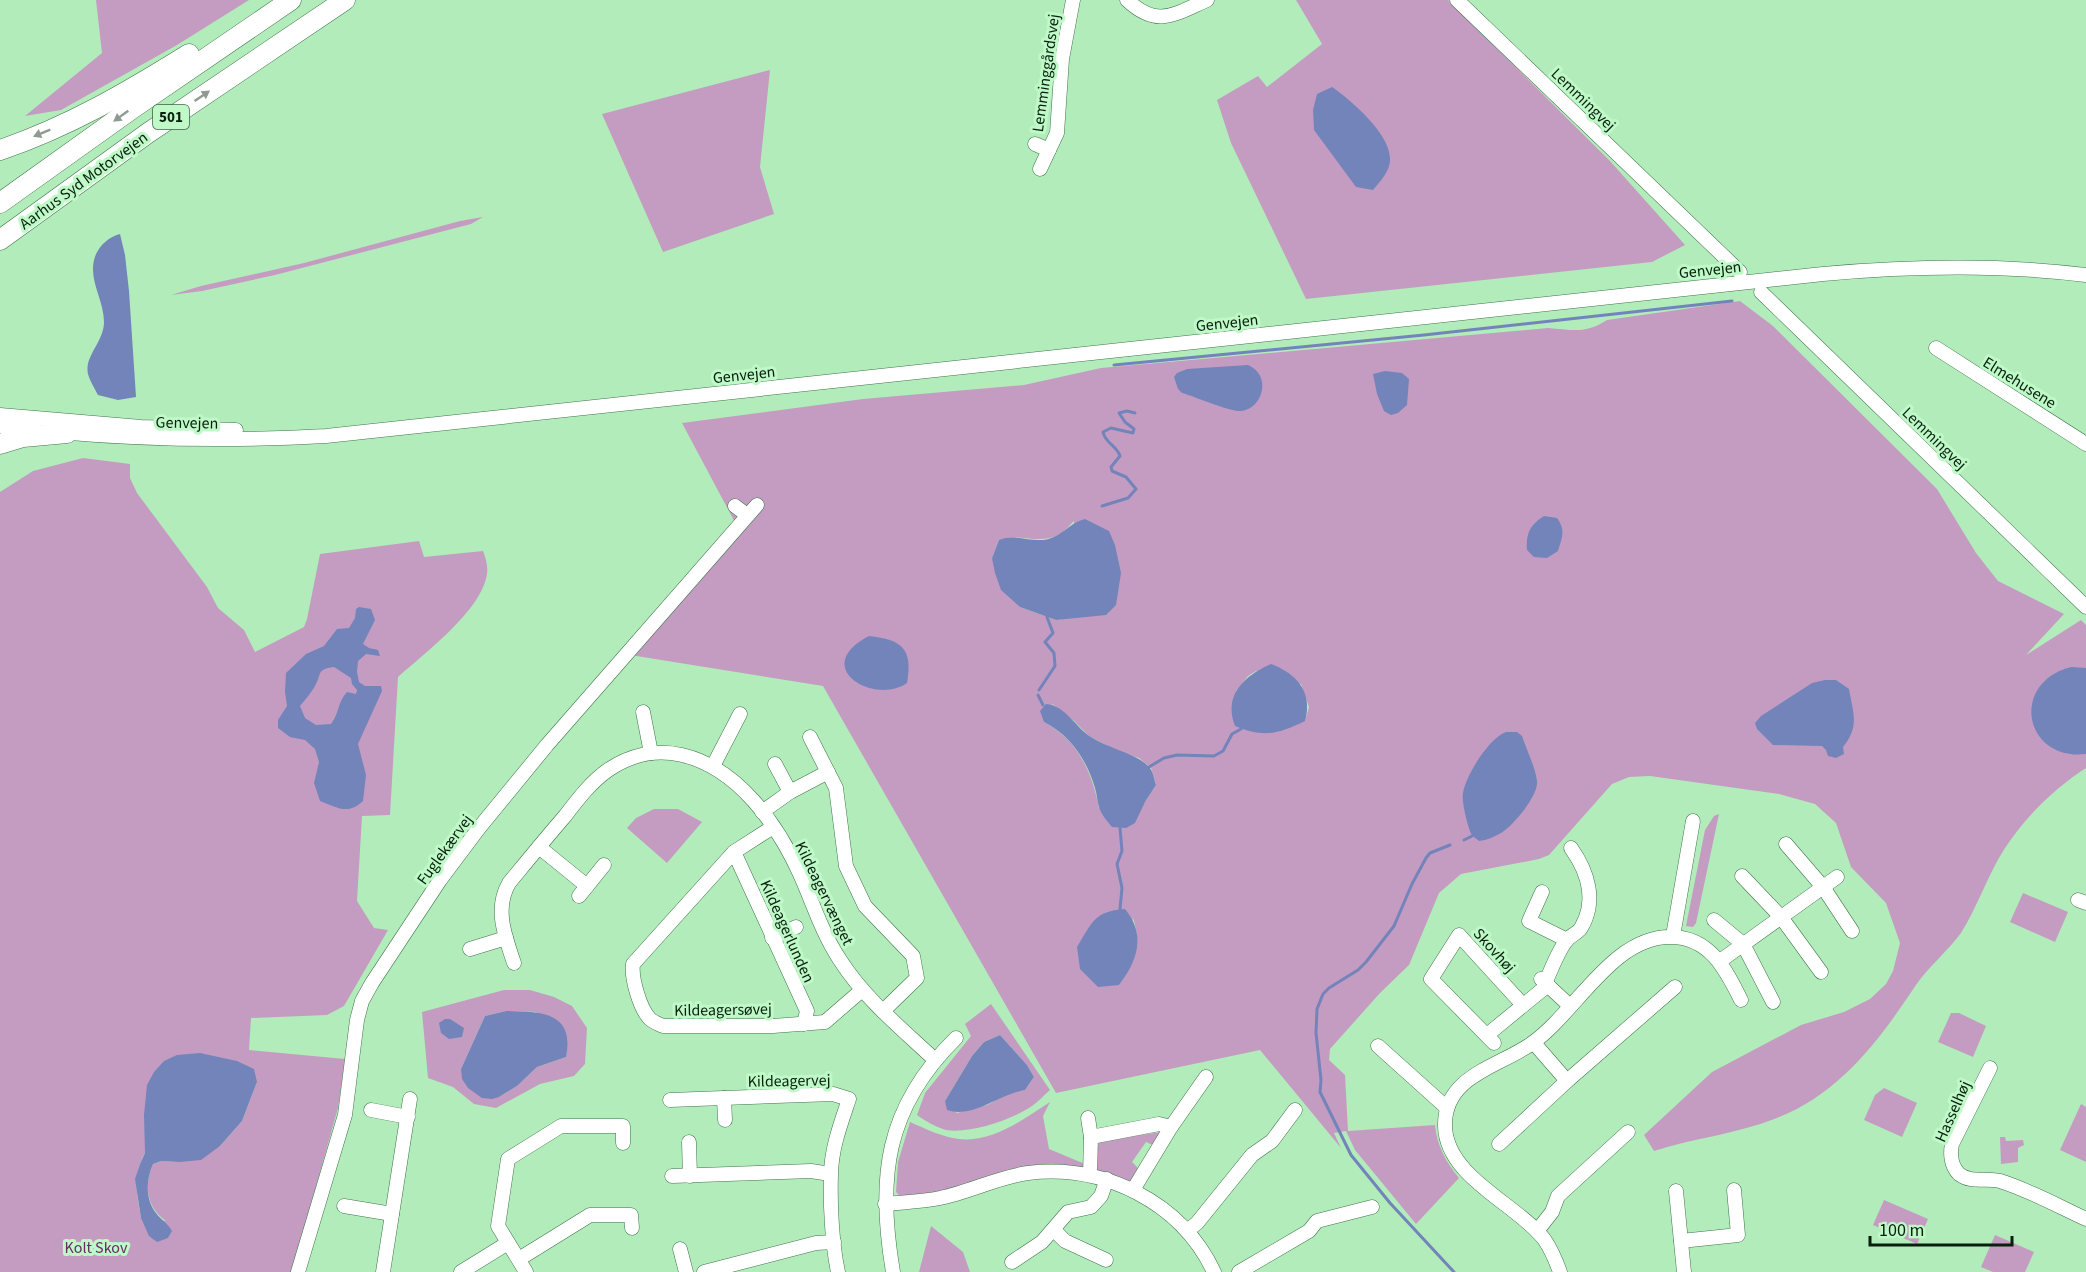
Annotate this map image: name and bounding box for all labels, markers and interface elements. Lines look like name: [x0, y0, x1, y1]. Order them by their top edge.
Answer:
street label: Lemminggårdsvej: [1027, 13, 1065, 134]
street label: Lemmingvej: [1546, 63, 1620, 136]
one-way arrow: [193, 90, 209, 102]
road number: 501: [153, 105, 189, 129]
one-way arrow: [114, 110, 130, 122]
street label: Aarhus Syd Motorvejen: [15, 127, 152, 235]
one-way arrow: [33, 128, 51, 138]
street label: Genvejen: [1678, 256, 1742, 284]
street label: Genvejen: [1195, 309, 1259, 337]
street label: Elmehusene: [1979, 352, 2060, 414]
street label: Genvejen: [712, 361, 776, 389]
street label: Lemmingvej: [1897, 402, 1971, 475]
street label: Genvejen: [156, 411, 218, 435]
street label: Fuglekærvej: [412, 810, 478, 889]
street label: Kildeagervænget: [789, 838, 859, 950]
street label: Kildeagerlunden: [755, 877, 820, 986]
street label: Skovhøj: [1468, 923, 1520, 978]
street label: Kildeagersøvej: [674, 998, 772, 1022]
street label: Kildeagervej: [747, 1069, 831, 1093]
street label: Hasselhøj: [1930, 1077, 1976, 1146]
scale bar: [1870, 1209, 2012, 1247]
text: 100 m: [1879, 1218, 1924, 1243]
park label: Kolt Skov: [65, 1237, 128, 1259]

